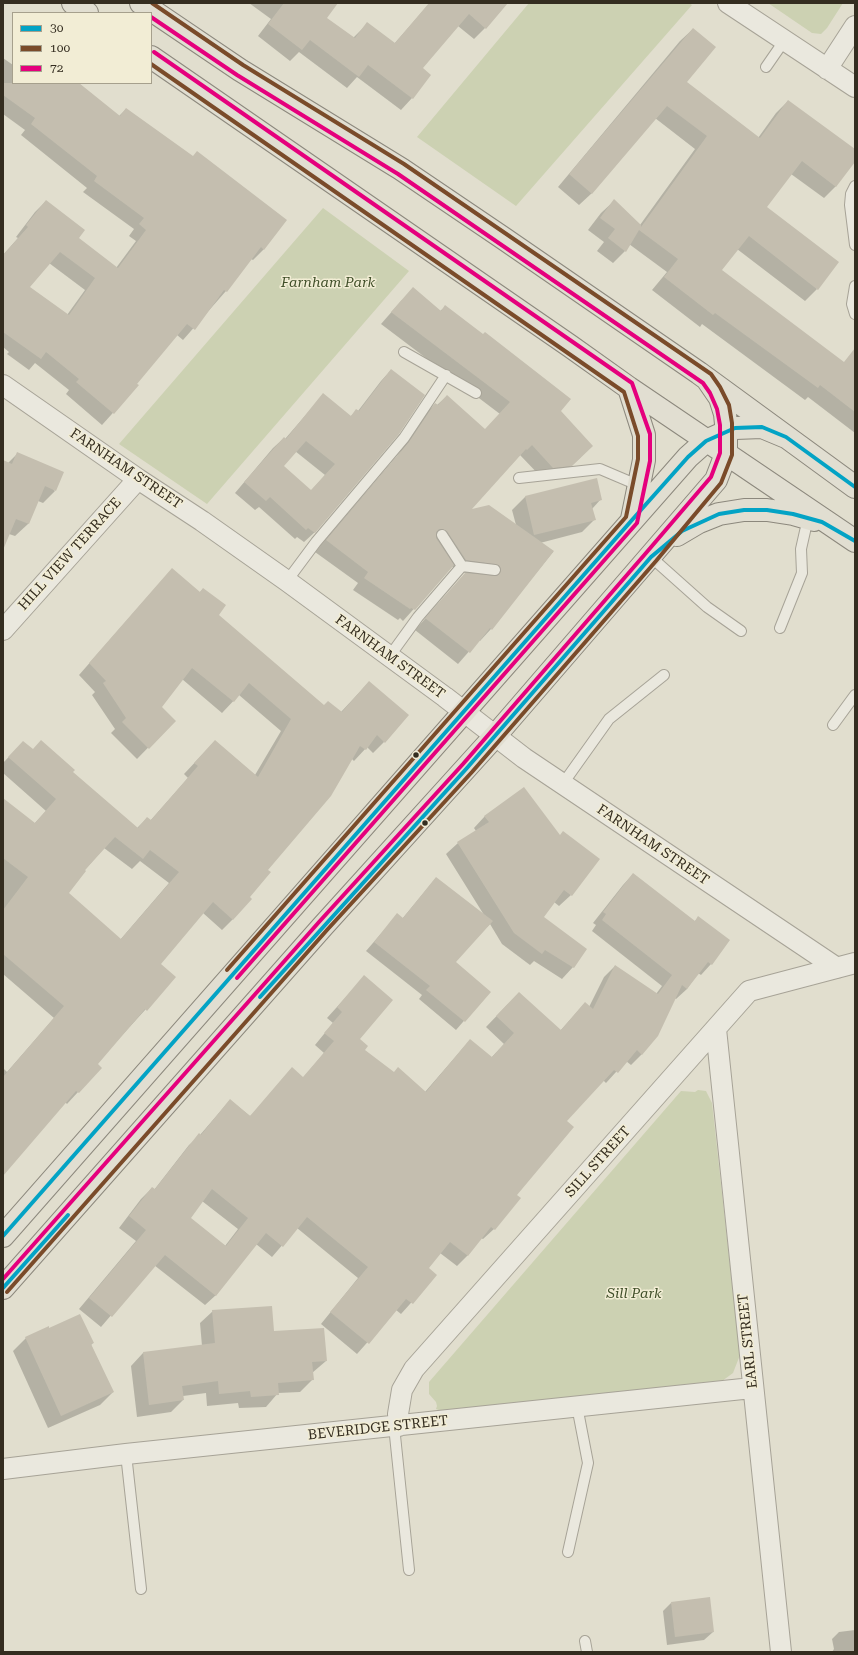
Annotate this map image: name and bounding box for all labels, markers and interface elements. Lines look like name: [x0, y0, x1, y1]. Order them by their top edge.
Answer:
legend: [12, 12, 152, 84]
text: 30: [50, 21, 63, 35]
text: 100: [50, 41, 70, 55]
text: 72: [50, 61, 63, 75]
park label: Farnham Park: [281, 275, 375, 291]
street label: FARNHAM STREET: [67, 425, 185, 513]
street label: HILL VIEW TERRACE: [15, 494, 125, 614]
street label: FARNHAM STREET: [332, 611, 448, 703]
unlabelled marker: [411, 750, 421, 760]
street label: FARNHAM STREET: [594, 801, 712, 889]
unlabelled marker: [420, 818, 430, 828]
street label: SILL STREET: [562, 1123, 634, 1201]
park label: Sill Park: [606, 1286, 662, 1302]
street label: EARL STREET: [735, 1293, 761, 1389]
street label: BEVERIDGE STREET: [307, 1412, 449, 1444]

